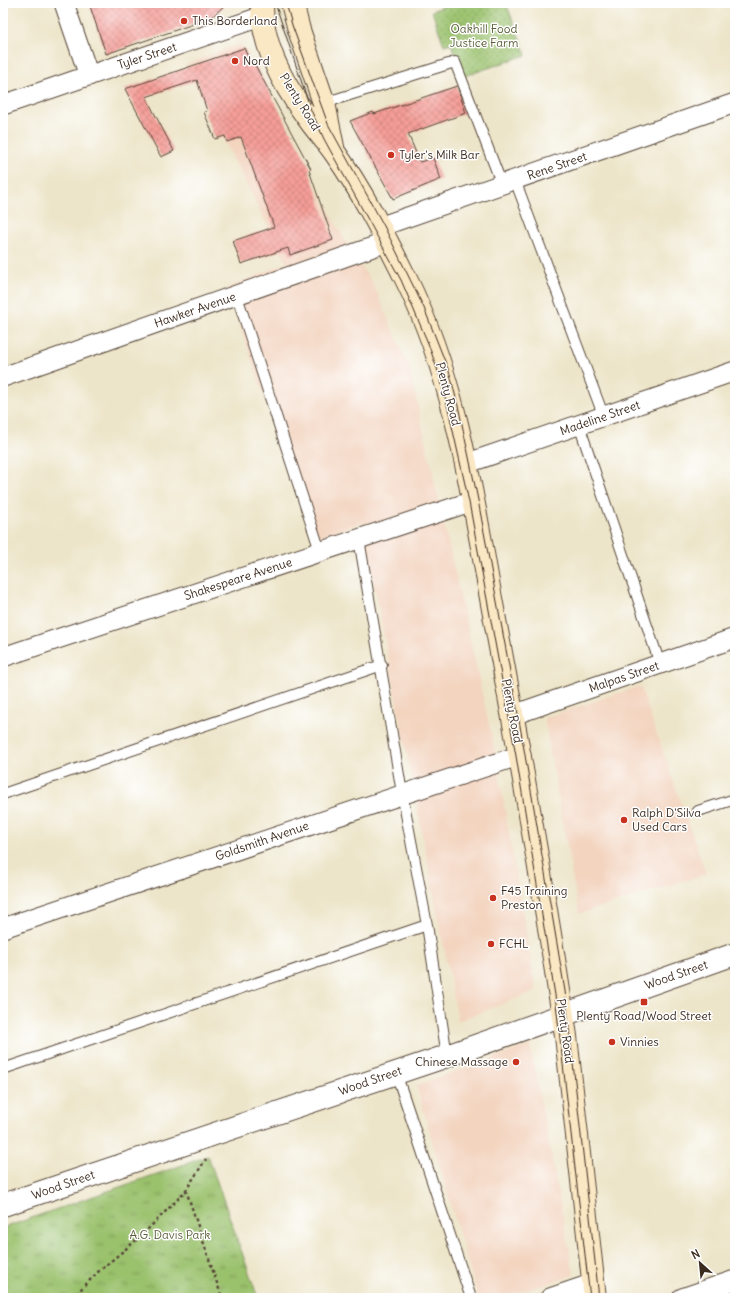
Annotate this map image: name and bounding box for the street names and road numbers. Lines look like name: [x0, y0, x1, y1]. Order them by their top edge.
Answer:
street label: Tyler Street: [115, 39, 178, 72]
street label: Plenty Road: [277, 70, 324, 133]
street label: Rene Street: [525, 148, 589, 183]
street label: Hawker Avenue: [152, 289, 238, 331]
street label: Plenty Road: [433, 360, 464, 427]
street label: Madeline Street: [558, 397, 642, 438]
street label: Shakespeare Avenue: [182, 554, 294, 603]
street label: Malpas Street: [587, 658, 661, 696]
street label: Plenty Road: [499, 678, 526, 744]
street label: Goldsmith Avenue: [213, 818, 311, 864]
street label: Wood Street: [642, 957, 709, 992]
street label: Plenty Road: [554, 998, 577, 1064]
street label: Wood Street: [336, 1063, 403, 1098]
street label: Wood Street: [29, 1167, 96, 1202]

